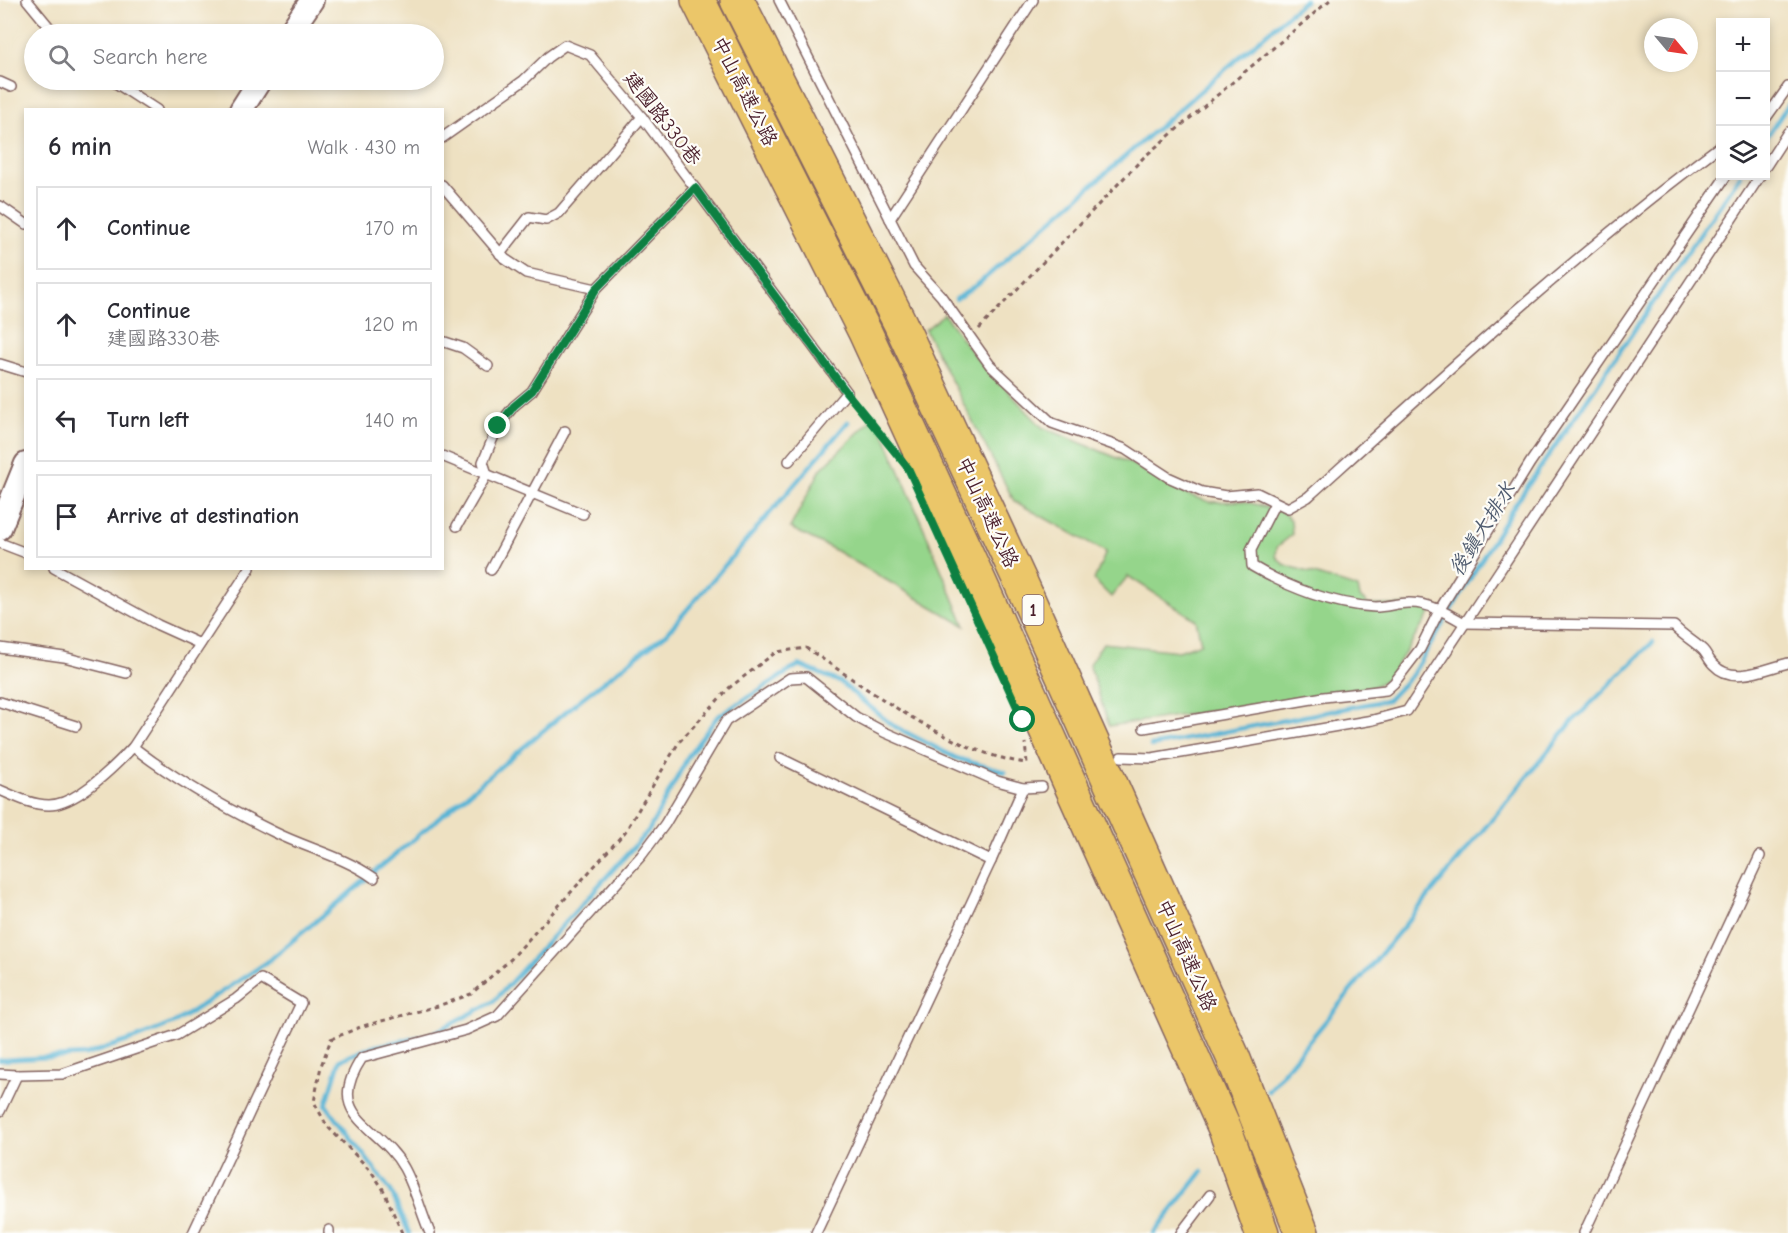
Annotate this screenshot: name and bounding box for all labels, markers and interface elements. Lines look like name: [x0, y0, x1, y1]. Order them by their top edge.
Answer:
north arrow: [1644, 18, 1698, 72]
map controls: [1716, 18, 1770, 180]
button: +: [1716, 18, 1770, 72]
search box: [24, 24, 444, 90]
street label: 中山高速公路: [707, 33, 782, 151]
icon: search: [45, 41, 78, 74]
text: Search here: [93, 44, 208, 70]
street label: 建國路330巷: [619, 67, 707, 170]
button: −: [1716, 72, 1770, 126]
button: layers: [1716, 126, 1770, 180]
text: 6 min: [48, 132, 112, 162]
text: Walk · 430 m: [308, 136, 420, 159]
icon: ahead: [50, 212, 83, 245]
text: Continue: [107, 215, 190, 241]
text: 170 m: [365, 217, 418, 240]
text: Continue: [107, 298, 190, 324]
icon: ahead: [50, 308, 83, 341]
text: 120 m: [364, 313, 418, 336]
text: 建國路330巷: [107, 327, 219, 350]
icon: left: [50, 404, 83, 437]
text: Turn left: [107, 407, 189, 433]
text: 140 m: [365, 409, 418, 432]
route end: [484, 412, 510, 438]
street label: 中山高速公路: [952, 453, 1024, 572]
water label: 後鎮大排水: [1444, 477, 1521, 580]
icon: arrive: [50, 500, 83, 533]
text: Arrive at destination: [107, 503, 299, 529]
road number: 1: [1022, 595, 1044, 625]
route start: [1009, 706, 1035, 732]
street label: 中山高速公路: [1152, 896, 1222, 1016]

